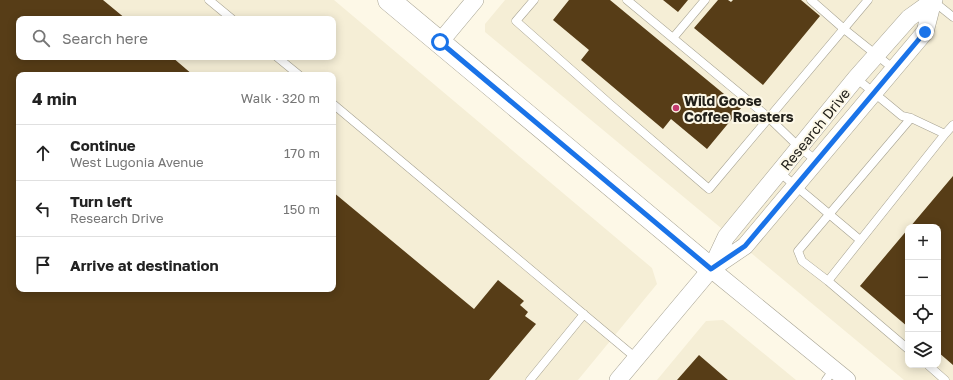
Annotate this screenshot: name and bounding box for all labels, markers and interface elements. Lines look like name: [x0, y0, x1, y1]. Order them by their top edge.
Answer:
search box: [16, 16, 336, 60]
route end: [916, 23, 934, 41]
icon: search: [30, 27, 52, 49]
text: Search here: [62, 29, 148, 47]
route start: [431, 33, 449, 51]
street label: Research Drive: [777, 85, 853, 173]
text: 4 min: [32, 88, 77, 109]
text: Walk · 320 m: [241, 90, 320, 106]
place label: Wild Goose Coffee Roasters: [684, 92, 794, 125]
marker: Wild Goose Coffee Roasters: [671, 103, 681, 113]
text: Continue: [70, 136, 136, 154]
icon: ahead: [32, 142, 54, 164]
text: 170 m: [284, 145, 320, 161]
text: West Lugonia Avenue: [70, 154, 204, 170]
text: Turn left: [70, 192, 132, 210]
icon: left: [32, 198, 54, 220]
text: 150 m: [283, 201, 320, 217]
text: Research Drive: [70, 210, 164, 226]
map controls: [905, 224, 941, 368]
button: +: [905, 224, 941, 260]
icon: arrive: [32, 254, 54, 276]
text: Arrive at destination: [70, 256, 219, 274]
button: −: [905, 260, 941, 296]
button: locate: [905, 296, 941, 332]
button: layers: [905, 332, 941, 368]

